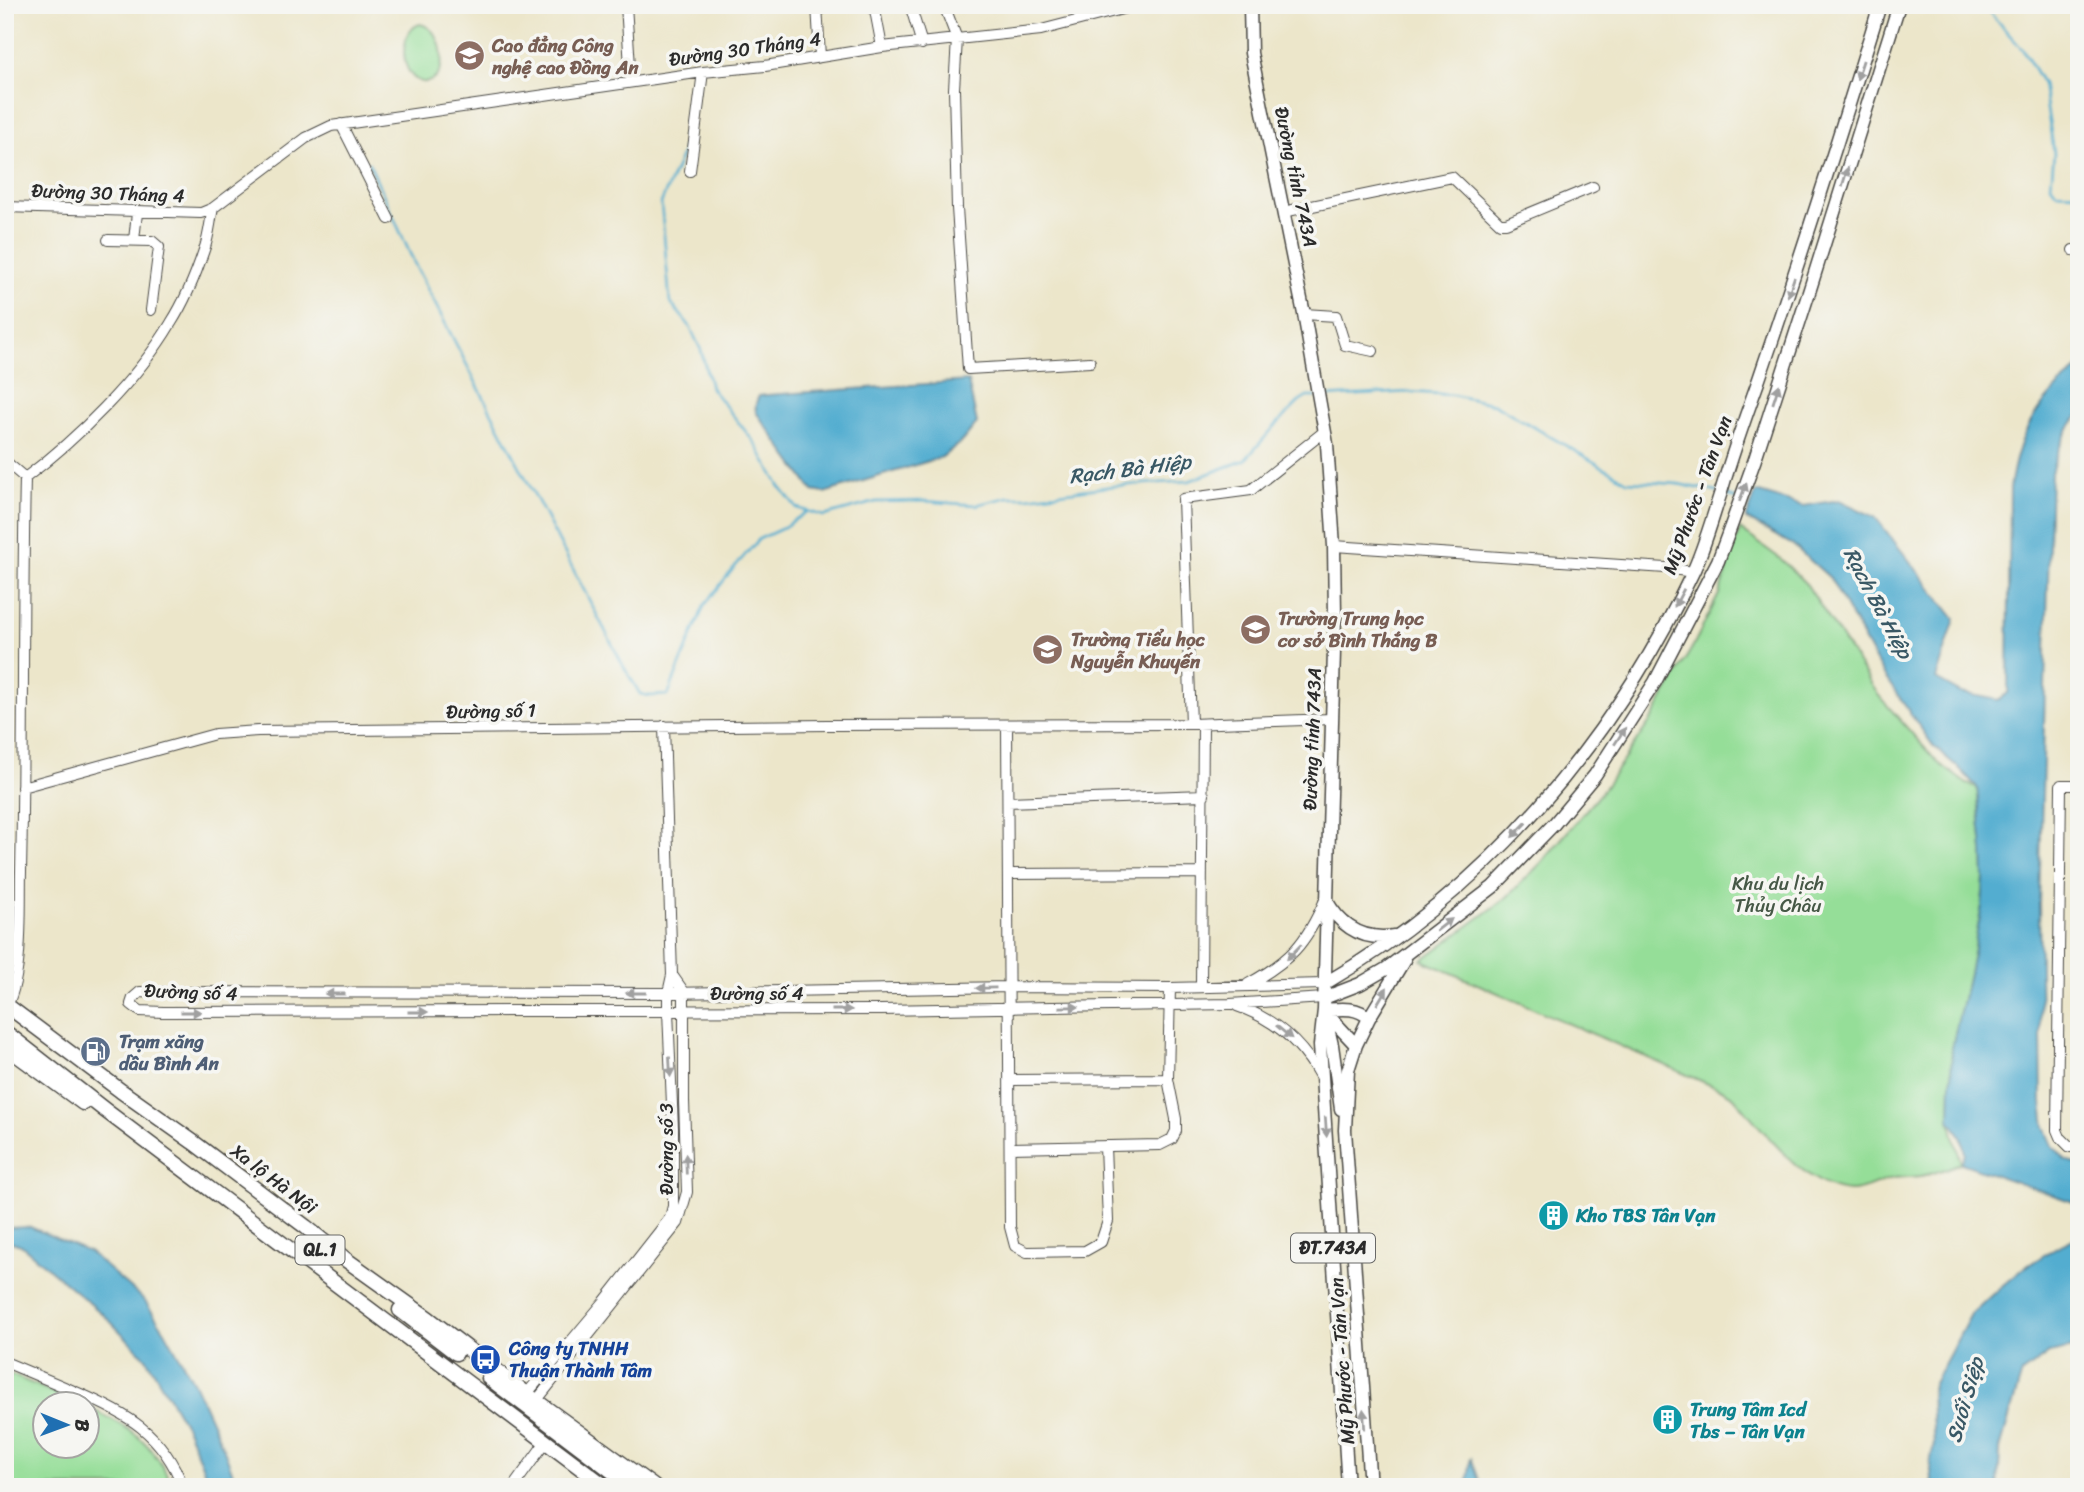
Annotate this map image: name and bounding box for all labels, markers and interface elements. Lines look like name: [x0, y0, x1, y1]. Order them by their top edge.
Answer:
street label: Đường 30 Tháng 4: [667, 22, 823, 76]
place label: Cao đẳng Công nghệ cao Đồng An: [491, 29, 639, 84]
school or university icon: Cao đẳng Công nghệ cao Đồng An: [452, 39, 486, 73]
one-way arrow: [1854, 60, 1865, 81]
street label: Đường tỉnh 743A: [1265, 104, 1327, 250]
one-way arrow: [1840, 166, 1851, 187]
street label: Đường 30 Tháng 4: [31, 174, 185, 212]
one-way arrow: [1785, 277, 1796, 298]
one-way arrow: [1772, 383, 1782, 404]
street label: Mỹ Phước - Tân Vạn: [1653, 411, 1741, 579]
water label: Rạch Bà Hiệp: [1067, 442, 1195, 495]
one-way arrow: [1738, 482, 1749, 503]
water label: Rạch Bà Hiệp: [1833, 540, 1924, 667]
one-way arrow: [1673, 589, 1685, 608]
place label: Trường Trung học cơ sở Bình Thắng B: [1277, 602, 1437, 657]
school or university icon: Trường Trung học cơ sở Bình Thắng B: [1238, 612, 1272, 646]
place label: Trường Tiểu học Nguyễn Khuyến: [1070, 623, 1206, 678]
school or university icon: Trường Tiểu học Nguyễn Khuyến: [1031, 633, 1065, 667]
street label: Đường tỉnh 743A: [1293, 667, 1331, 811]
street label: Đường số 1: [446, 694, 536, 728]
one-way arrow: [1613, 727, 1626, 746]
one-way arrow: [1511, 821, 1528, 837]
park label: Khu du lịch Thủy Châu: [1732, 867, 1824, 922]
one-way arrow: [1435, 918, 1453, 933]
one-way arrow: [1286, 943, 1303, 960]
street label: Đường số 4: [144, 974, 238, 1010]
street label: Đường số 4: [710, 977, 804, 1010]
one-way arrow: [975, 982, 997, 994]
one-way arrow: [625, 987, 647, 999]
one-way arrow: [1376, 987, 1388, 1006]
one-way arrow: [324, 988, 346, 1000]
one-way arrow: [1058, 1001, 1080, 1013]
one-way arrow: [831, 1004, 853, 1016]
one-way arrow: [180, 1006, 202, 1018]
one-way arrow: [408, 1006, 430, 1018]
one-way arrow: [1274, 1024, 1292, 1039]
place label: Trạm xăng dầu Bình An: [119, 1025, 220, 1080]
fuel station icon: Trạm xăng dầu Bình An: [79, 1035, 113, 1069]
one-way arrow: [665, 1057, 676, 1079]
street label: Đường số 3: [650, 1102, 683, 1195]
one-way arrow: [1321, 1116, 1332, 1138]
street label: Xa lộ Hà Nội: [223, 1135, 325, 1223]
one-way arrow: [680, 1152, 691, 1174]
building icon: Kho TBS Tân Vạn: [1536, 1198, 1570, 1232]
place label: Kho TBS Tân Vạn: [1575, 1199, 1716, 1232]
road number: ĐT.743A: [1291, 1233, 1375, 1262]
road number: QL.1: [296, 1236, 344, 1265]
street label: Mỹ Phước - Tân Vạn: [1320, 1276, 1364, 1446]
place label: Công ty TNHH Thuận Thành Tâm: [508, 1332, 653, 1387]
bus stop icon: Công ty TNHH Thuận Thành Tâm: [469, 1342, 503, 1376]
water label: Suối Siệp: [1935, 1351, 1996, 1447]
north arrow: [32, 1390, 102, 1460]
place label: Trung Tâm Icd Tbs – Tân Vạn: [1690, 1393, 1808, 1448]
building icon: Trung Tâm Icd Tbs – Tân Vạn: [1650, 1403, 1684, 1437]
one-way arrow: [1358, 1407, 1369, 1429]
text: B: [66, 1419, 99, 1432]

